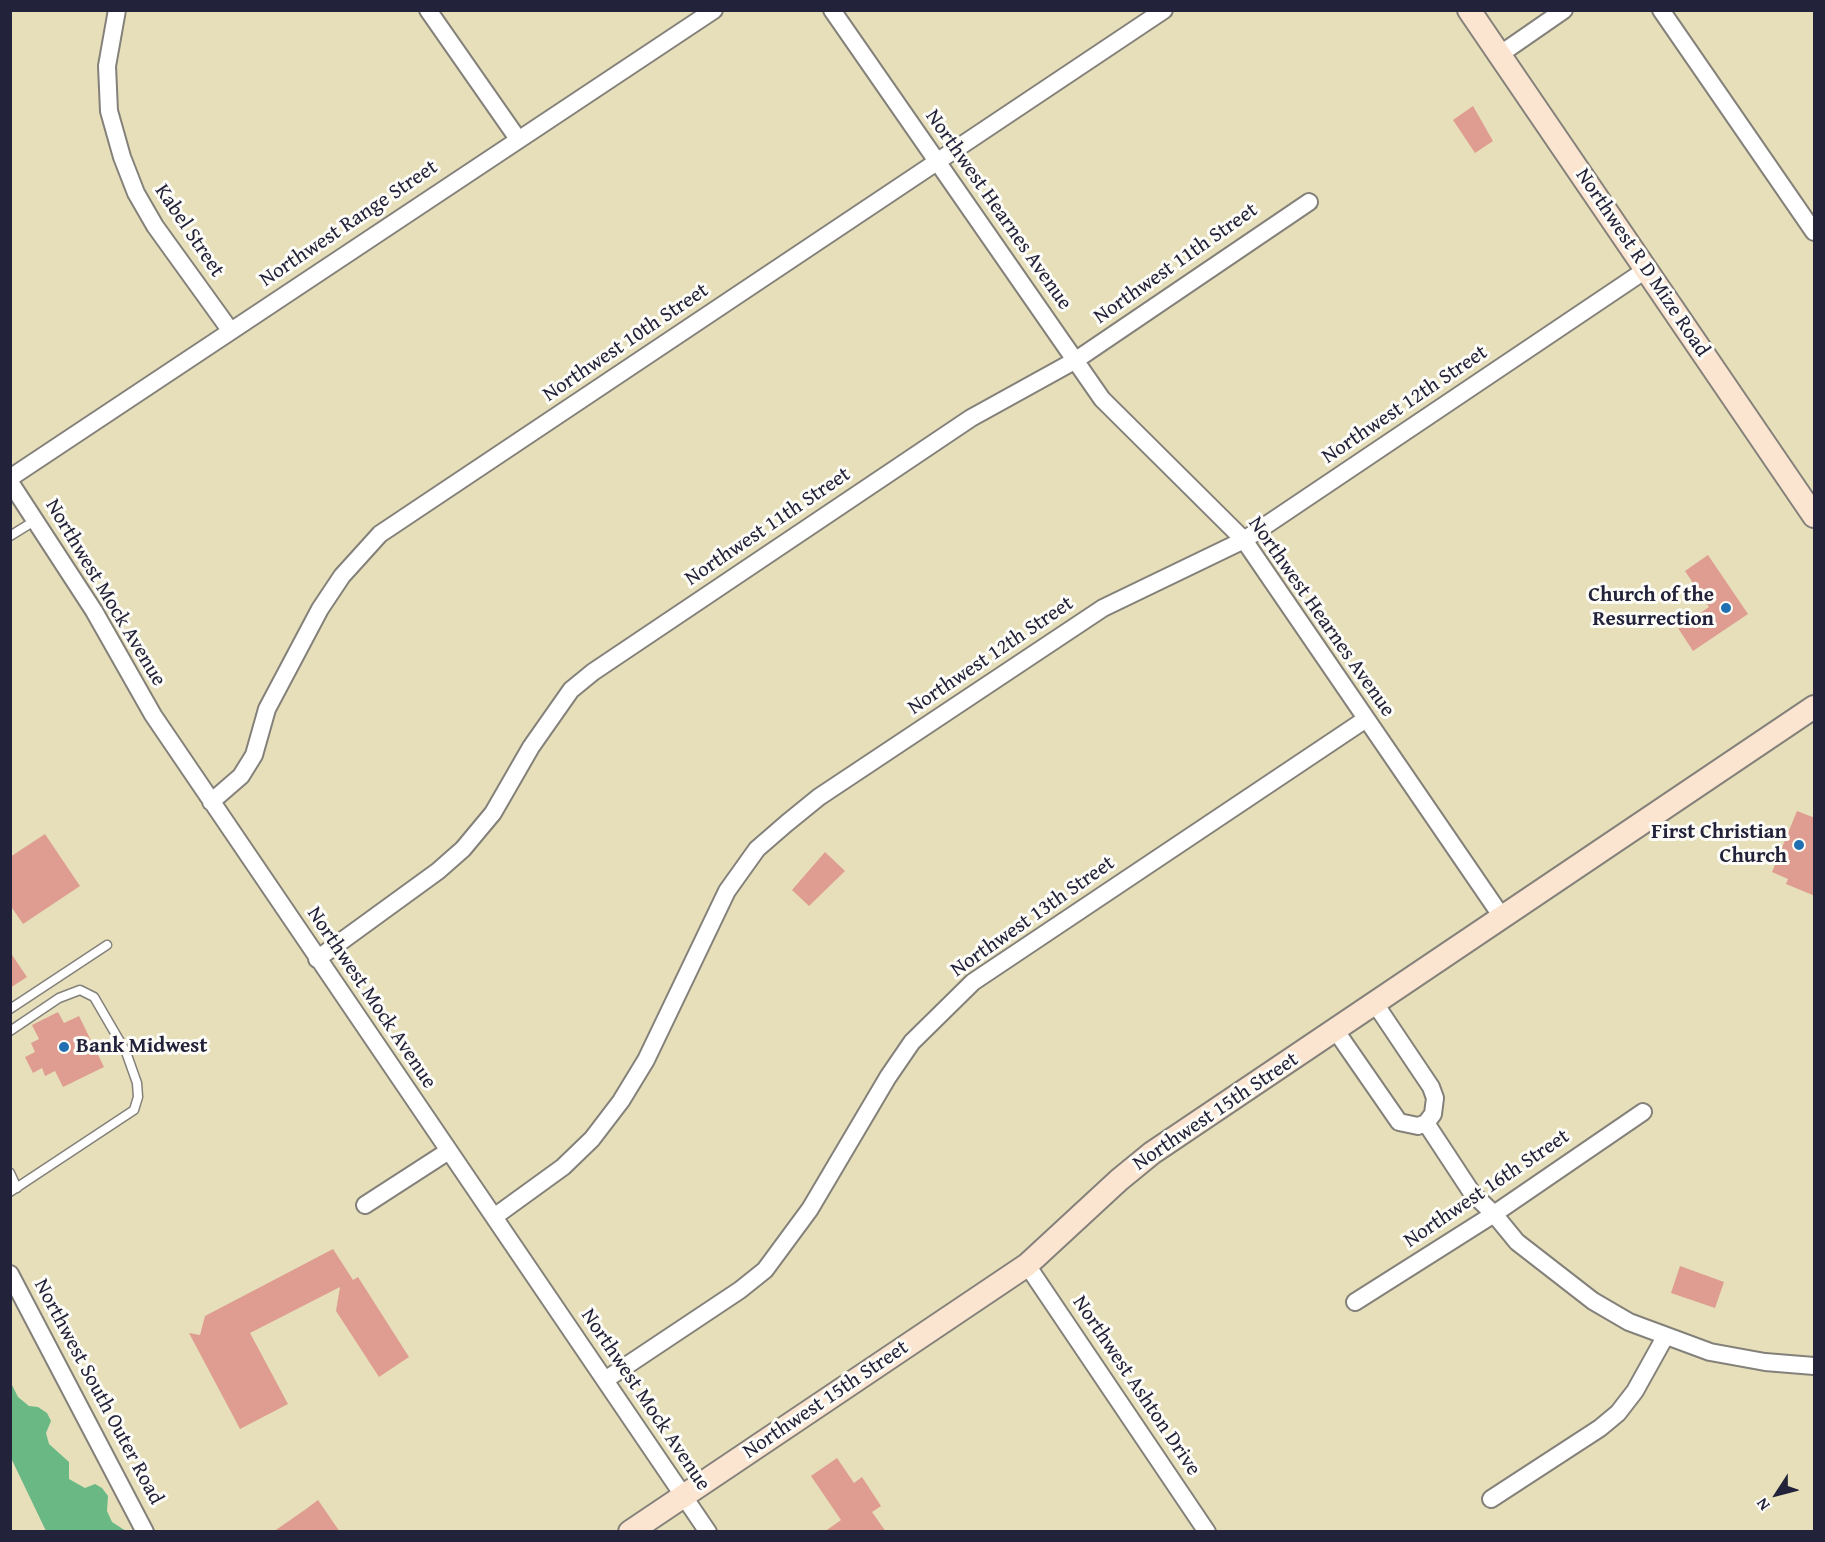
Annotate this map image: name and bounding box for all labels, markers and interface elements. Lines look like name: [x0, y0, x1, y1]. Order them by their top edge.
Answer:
street label: Northwest Hearnes Avenue: [919, 105, 1077, 315]
street label: Northwest Range Street: [255, 155, 443, 293]
street label: Northwest R D Mize Road: [1570, 164, 1714, 362]
street label: Kabel Street: [149, 180, 229, 282]
street label: Northwest 11th Street: [1089, 198, 1263, 330]
street label: Northwest 10th Street: [538, 278, 714, 408]
street label: Northwest 12th Street: [1317, 340, 1493, 470]
street label: Northwest 11th Street: [680, 462, 856, 592]
street label: Northwest Mock Avenue: [39, 495, 171, 691]
street label: Northwest Hearnes Avenue: [1242, 512, 1400, 722]
place label: Church of the Resurrection: [1588, 583, 1714, 633]
street label: Northwest 12th Street: [903, 591, 1079, 721]
marker: Church of the Resurrection: [1719, 601, 1733, 615]
place label: First Christian Church: [1651, 820, 1787, 870]
marker: First Christian Church: [1792, 838, 1806, 852]
street label: Northwest 13th Street: [946, 851, 1120, 983]
street label: Northwest Mock Avenue: [301, 902, 441, 1094]
place label: Bank Midwest: [76, 1034, 207, 1060]
marker: Bank Midwest: [57, 1040, 71, 1054]
street label: Northwest 15th Street: [1128, 1047, 1304, 1177]
street label: Northwest 16th Street: [1399, 1124, 1575, 1254]
street label: Northwest South Outer Road: [28, 1275, 168, 1509]
street label: Northwest Ashton Drive: [1066, 1291, 1206, 1481]
street label: Northwest Mock Avenue: [575, 1304, 715, 1496]
street label: Northwest 15th Street: [738, 1335, 914, 1465]
north arrow: [1747, 1464, 1807, 1524]
text: N: [1750, 1493, 1775, 1516]

